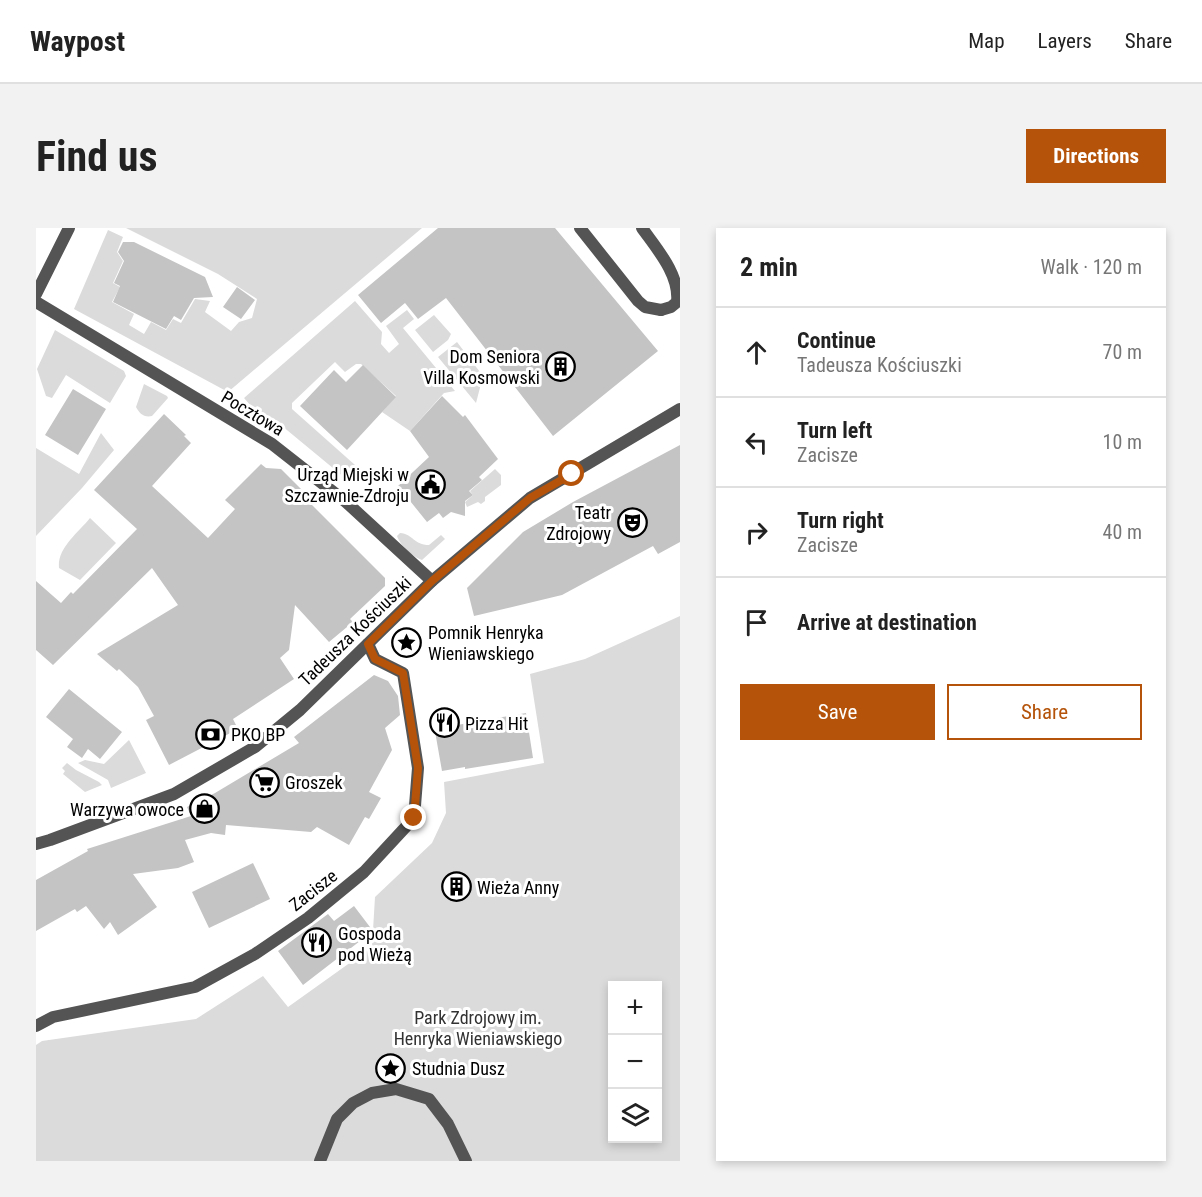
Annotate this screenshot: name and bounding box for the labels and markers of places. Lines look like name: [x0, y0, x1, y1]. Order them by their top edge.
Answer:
place label: Dom Seniora Villa Kosmowski: [423, 346, 540, 388]
building icon: Dom Seniora Villa Kosmowski: [545, 350, 577, 382]
place label: Urząd Miejski w Szczawnie-Zdroju: [284, 464, 409, 506]
public building icon: Urząd Miejski w Szczawnie-Zdroju: [414, 468, 446, 500]
place label: Teatr Zdrojowy: [546, 502, 612, 544]
theatre icon: Teatr Zdrojowy: [616, 506, 648, 538]
place label: Pomnik Henryka Wieniawskiego: [428, 622, 544, 664]
place icon: Pomnik Henryka Wieniawskiego: [391, 626, 423, 658]
restaurant icon: Pizza Hit: [428, 707, 460, 739]
place label: Pizza Hit: [465, 713, 528, 734]
bank icon: PKO BP: [194, 718, 226, 750]
place label: PKO BP: [231, 724, 285, 745]
supermarket icon: Groszek: [248, 766, 280, 798]
place label: Groszek: [285, 772, 343, 793]
shop icon: Warzywa owoce: [189, 793, 221, 825]
place label: Warzywa owoce: [70, 799, 184, 820]
building icon: Wieża Anny: [440, 871, 472, 903]
place label: Wieża Anny: [477, 877, 560, 898]
place label: Gospoda pod Wieżą: [338, 923, 412, 965]
restaurant icon: Gospoda pod Wieżą: [301, 927, 333, 959]
place icon: Studnia Dusz: [375, 1052, 407, 1084]
place label: Studnia Dusz: [412, 1058, 505, 1079]

